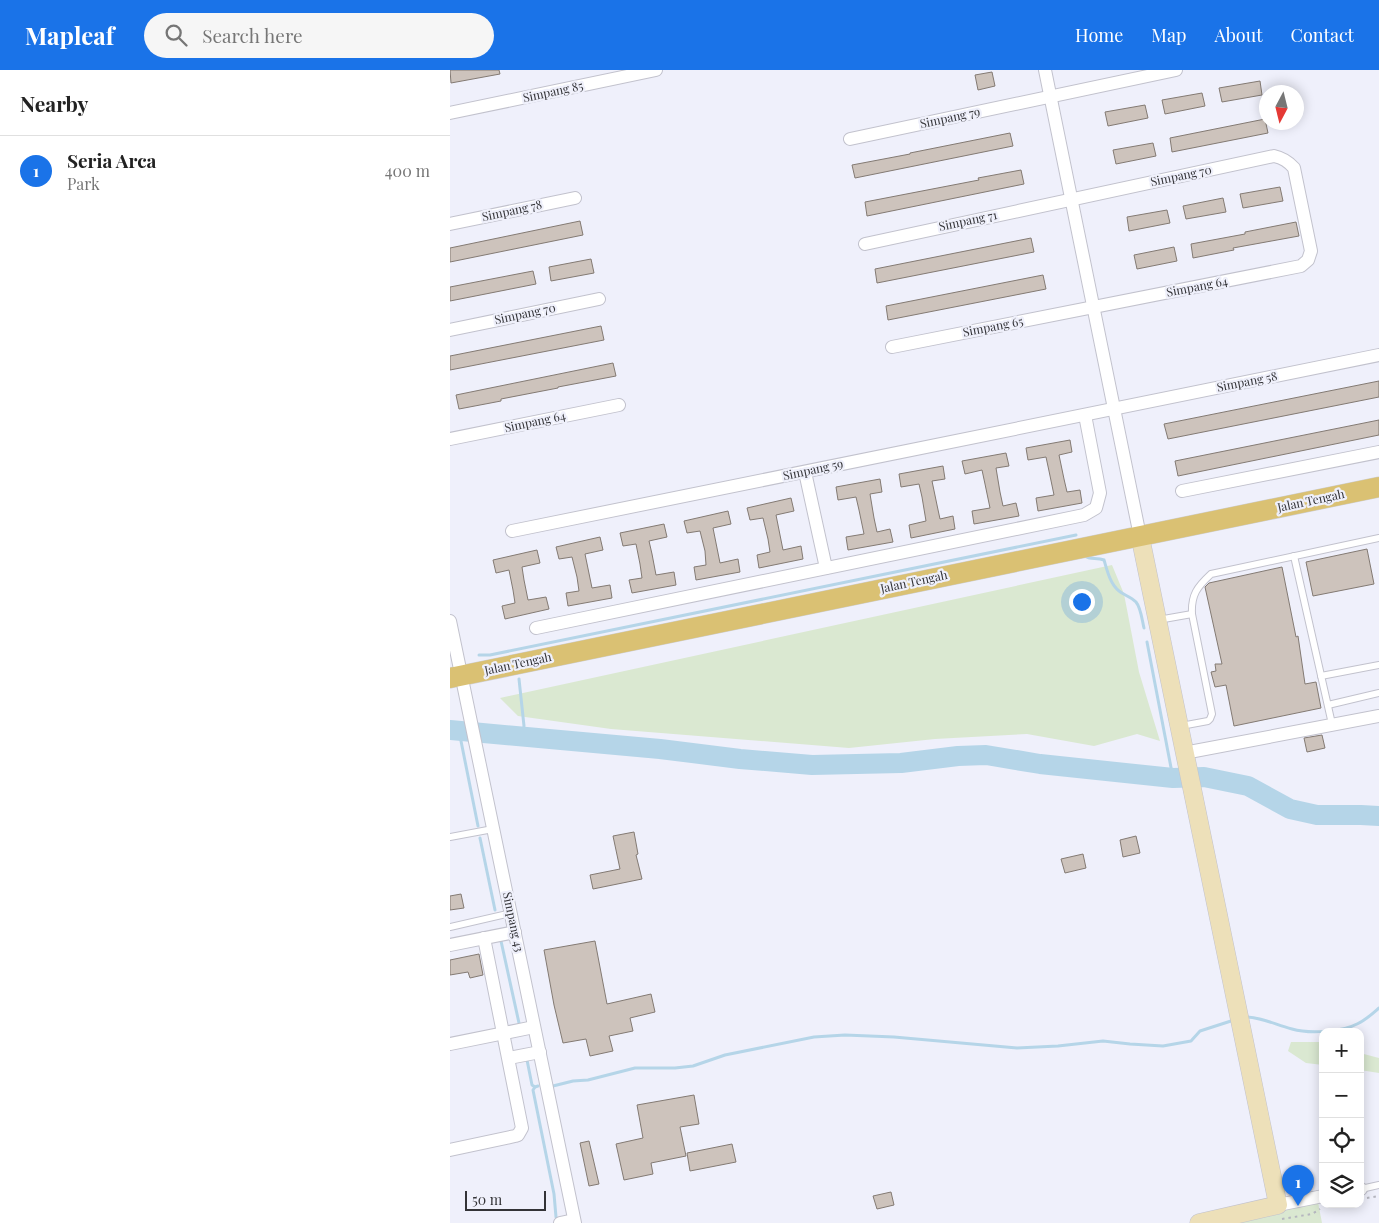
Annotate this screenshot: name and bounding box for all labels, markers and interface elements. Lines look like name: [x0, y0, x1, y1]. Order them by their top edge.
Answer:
search box: [144, 13, 494, 58]
text: Mapleaf: [25, 19, 114, 51]
icon: search: [162, 21, 190, 49]
text: Search here: [202, 22, 303, 48]
text: Home: [1075, 23, 1123, 47]
text: Map: [1151, 23, 1186, 47]
text: About: [1214, 23, 1263, 47]
text: Contact: [1291, 23, 1354, 47]
street label: Simpang 85: [521, 77, 584, 105]
north arrow: [1259, 85, 1304, 130]
text: Nearby: [20, 89, 89, 117]
street label: Simpang 79: [918, 103, 981, 131]
text: Seria Arca: [67, 147, 156, 173]
text: 1: [33, 160, 39, 181]
text: 400 m: [385, 160, 430, 181]
street label: Simpang 70: [1149, 161, 1213, 189]
text: Park: [67, 173, 100, 194]
street label: Simpang 78: [480, 196, 543, 224]
street label: Simpang 71: [937, 206, 999, 234]
street label: Simpang 64: [1165, 272, 1229, 300]
street label: Simpang 70: [493, 299, 557, 327]
street label: Simpang 65: [961, 312, 1024, 340]
street label: Simpang 58: [1215, 367, 1278, 395]
street label: Simpang 64: [503, 407, 567, 435]
street label: Simpang 59: [781, 455, 844, 483]
street label: Jalan Tengah: [1275, 485, 1346, 515]
street label: Jalan Tengah: [878, 566, 949, 596]
your location: [1069, 589, 1095, 615]
street label: Jalan Tengah: [482, 648, 553, 678]
street label: Simpang 43: [500, 890, 528, 953]
map controls: [1319, 1028, 1364, 1208]
button: +: [1319, 1028, 1364, 1073]
button: −: [1319, 1073, 1364, 1118]
button: locate: [1319, 1118, 1364, 1163]
button: layers: [1319, 1163, 1364, 1208]
pin: 1: [1282, 1165, 1314, 1206]
scale bar: [465, 1188, 546, 1211]
text: 50 m: [472, 1190, 502, 1209]

